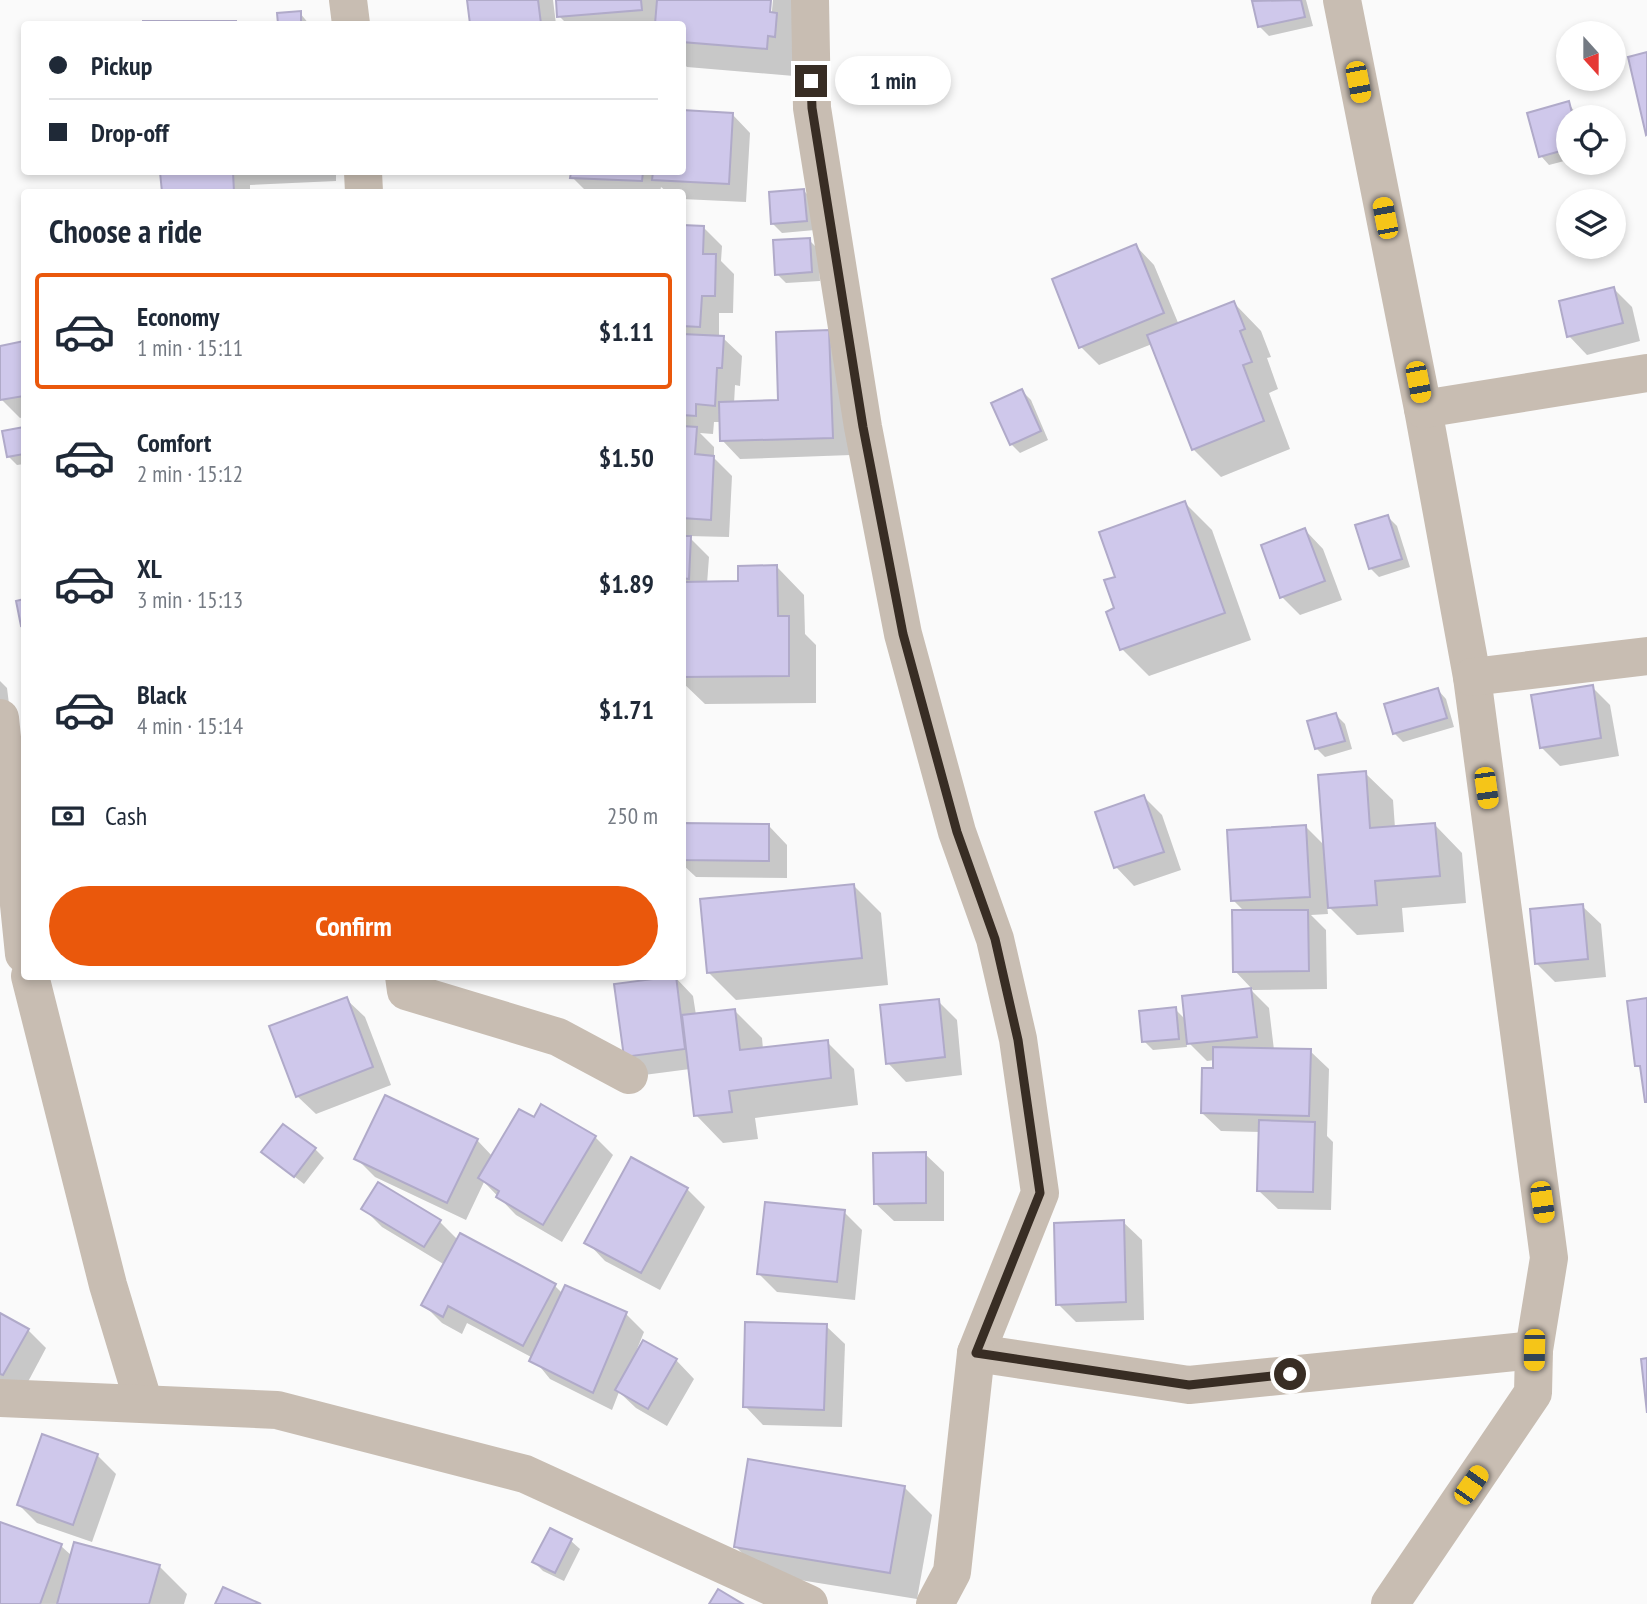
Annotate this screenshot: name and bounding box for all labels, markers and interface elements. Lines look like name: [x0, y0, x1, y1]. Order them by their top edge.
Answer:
north arrow: [1556, 21, 1626, 91]
map controls: [1556, 21, 1626, 259]
text: Pickup: [91, 49, 152, 82]
callout: 1 min: [836, 56, 951, 106]
car: [1344, 59, 1373, 105]
route end: [795, 65, 827, 97]
text: 1 min: [870, 66, 916, 95]
button: locate: [1556, 105, 1626, 175]
text: Drop-off: [91, 116, 169, 149]
button: layers: [1556, 189, 1626, 259]
car: [1371, 195, 1400, 241]
text: Choose a ride: [49, 210, 202, 252]
icon: car: [53, 300, 116, 363]
text: Economy: [137, 300, 219, 333]
text: $1.11: [599, 315, 654, 348]
text: 1 min · 15:11: [137, 333, 243, 362]
car: [1404, 359, 1433, 405]
icon: car: [53, 426, 116, 489]
text: Comfort: [137, 426, 211, 459]
text: $1.50: [599, 441, 654, 474]
text: 2 min · 15:12: [137, 459, 243, 488]
icon: car: [53, 552, 116, 615]
text: XL: [137, 552, 162, 585]
text: $1.89: [599, 567, 654, 600]
text: 3 min · 15:13: [137, 585, 243, 614]
icon: car: [53, 678, 116, 741]
text: Black: [137, 678, 187, 711]
text: $1.71: [599, 693, 654, 726]
text: 4 min · 15:14: [137, 711, 243, 740]
car: [1473, 766, 1500, 810]
icon: cash: [49, 797, 87, 835]
text: Cash: [105, 799, 147, 832]
text: 250 m: [607, 801, 658, 830]
button: Confirm: [49, 886, 658, 966]
car: [1529, 1180, 1556, 1224]
car: [1524, 1329, 1545, 1371]
route start: [1274, 1358, 1306, 1390]
car: [1451, 1462, 1492, 1508]

